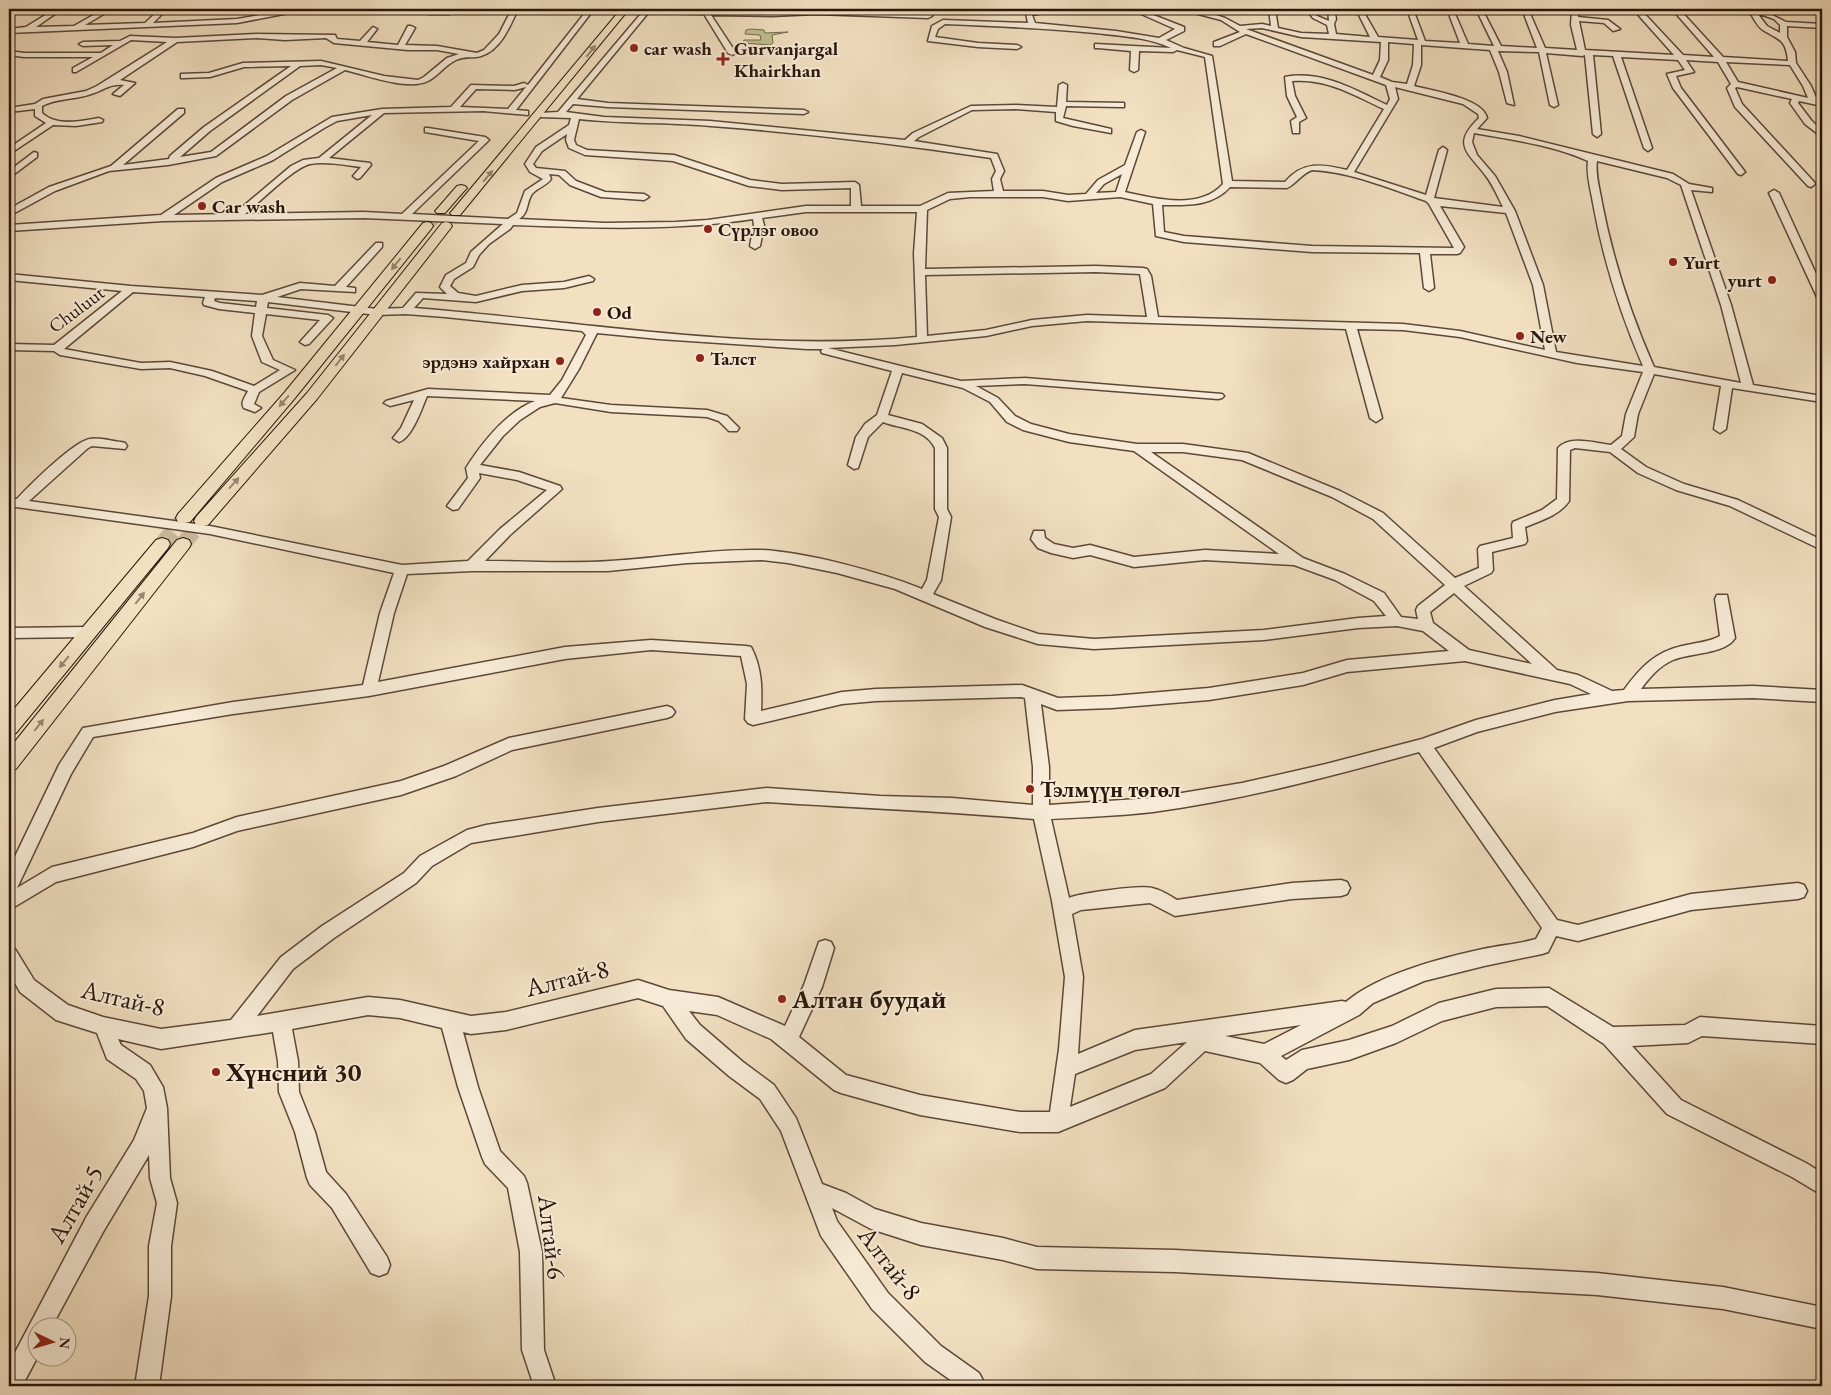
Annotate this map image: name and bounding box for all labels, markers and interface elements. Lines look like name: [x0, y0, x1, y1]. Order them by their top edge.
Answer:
place label: car wash: [644, 36, 712, 61]
place label: Gurvanjargal Khairkhan: [734, 36, 839, 83]
marker: car wash: [628, 42, 640, 54]
one-way arrow: [586, 45, 597, 58]
marker: Gurvanjargal Khairkhan: [716, 52, 730, 66]
one-way arrow: [482, 170, 493, 183]
place label: Car wash: [212, 194, 286, 219]
marker: Car wash: [196, 200, 208, 212]
place label: Сүрлэг овоо: [718, 217, 819, 242]
marker: Сүрлэг овоо: [702, 223, 714, 235]
place label: Yurt: [1683, 250, 1720, 275]
marker: Yurt: [1667, 256, 1679, 268]
one-way arrow: [391, 257, 401, 271]
place label: yurt: [1727, 268, 1762, 293]
marker: yurt: [1766, 274, 1778, 286]
street label: Chuluut: [43, 280, 109, 339]
place label: Od: [607, 300, 632, 325]
marker: Od: [591, 306, 603, 318]
place label: New: [1530, 324, 1568, 349]
marker: New: [1514, 330, 1526, 342]
place label: Талст: [710, 346, 757, 371]
place label: эрдэнэ хайрхан: [423, 349, 550, 374]
marker: Талст: [694, 352, 706, 364]
one-way arrow: [335, 353, 345, 367]
marker: эрдэнэ хайрхан: [554, 355, 566, 367]
one-way arrow: [279, 395, 290, 408]
one-way arrow: [228, 478, 240, 490]
one-way arrow: [135, 592, 146, 605]
one-way arrow: [58, 655, 69, 668]
one-way arrow: [34, 719, 45, 732]
place label: Тэлмүүн төгөл: [1040, 775, 1180, 804]
marker: Тэлмүүн төгөл: [1024, 783, 1036, 795]
street label: Алтай-8: [521, 951, 612, 1005]
street label: Алтай-8: [77, 972, 168, 1024]
place label: Алтан буудай: [791, 982, 946, 1016]
marker: Алтан буудай: [776, 993, 788, 1005]
place label: Хүнсний 30: [225, 1055, 362, 1089]
marker: Хүнсний 30: [210, 1066, 222, 1078]
street label: Алтай-5: [39, 1159, 111, 1250]
street label: Алтай-6: [530, 1192, 574, 1281]
street label: Алтай-8: [850, 1218, 930, 1307]
north arrow: [28, 1318, 78, 1368]
text: N: [55, 1337, 74, 1350]

